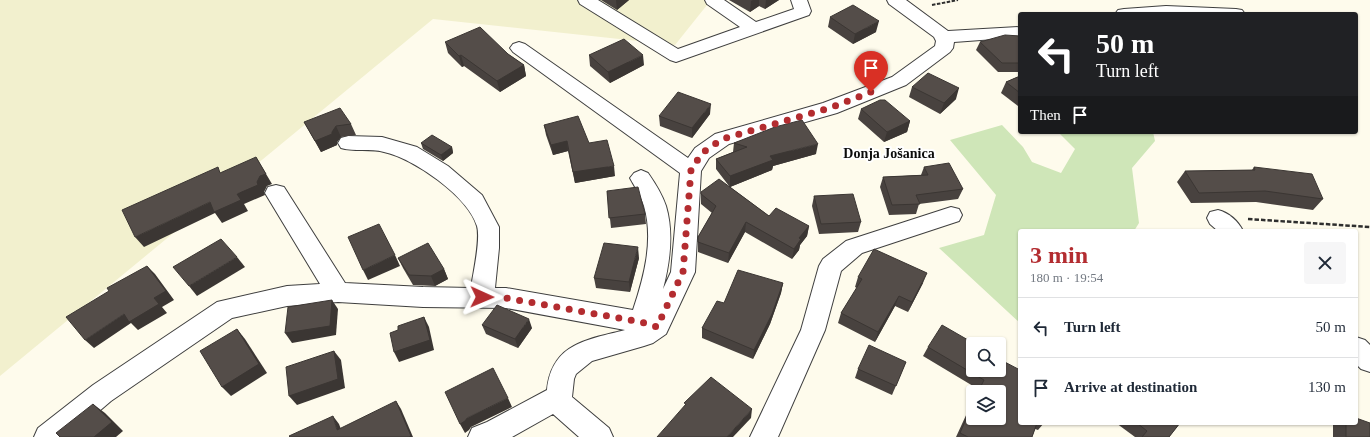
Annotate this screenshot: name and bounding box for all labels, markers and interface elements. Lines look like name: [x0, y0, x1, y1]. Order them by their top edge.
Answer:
icon: left: [1030, 28, 1082, 80]
text: 50 m: [1096, 28, 1154, 59]
pin: [854, 51, 888, 92]
icon: arrive: [860, 57, 882, 79]
text: Turn left: [1096, 61, 1159, 81]
icon: arrive: [1069, 104, 1091, 126]
text: Then: [1030, 107, 1061, 123]
district label: Donja Jošanica: [843, 146, 935, 161]
text: 3 min: [1030, 242, 1088, 268]
button: close: [1304, 242, 1346, 284]
text: 180 m · 19:54: [1030, 270, 1103, 285]
position arrow: [461, 276, 503, 318]
icon: left: [1030, 317, 1052, 339]
text: Turn left: [1064, 319, 1121, 335]
text: 50 m: [1316, 319, 1346, 335]
map controls: [966, 337, 1006, 425]
button: search: [966, 337, 1006, 377]
icon: arrive: [1030, 377, 1052, 399]
text: Arrive at destination: [1064, 379, 1197, 395]
text: 130 m: [1308, 379, 1346, 395]
button: layers: [966, 385, 1006, 425]

